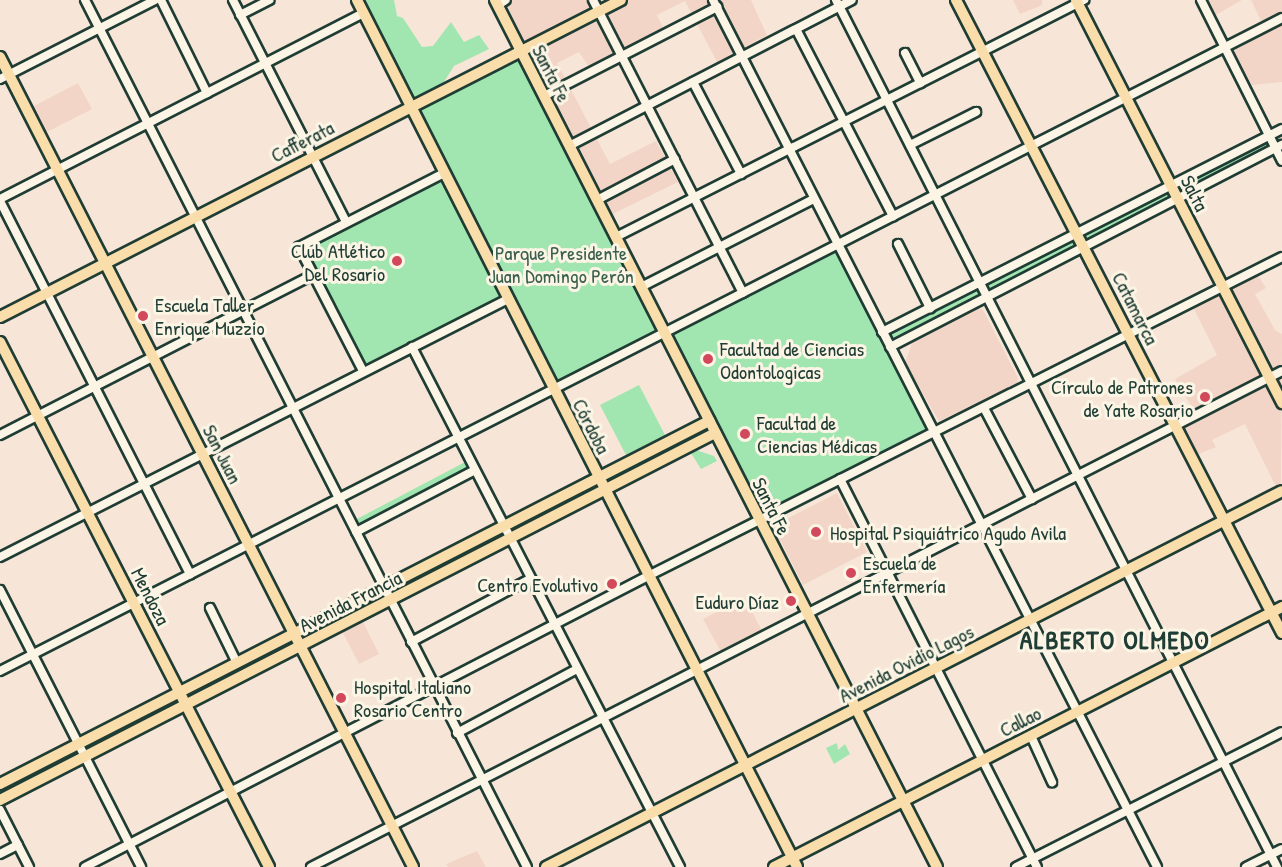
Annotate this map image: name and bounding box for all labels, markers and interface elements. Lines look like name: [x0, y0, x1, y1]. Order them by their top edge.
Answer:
street label: Santa Fe: [527, 40, 577, 106]
street label: Cafferata: [266, 115, 338, 167]
street label: Salta: [1176, 171, 1214, 215]
place label: Club Atlético Del Rosario: [291, 238, 385, 285]
park label: Parque Presidente Juan Domingo Perón: [488, 240, 634, 287]
marker: Club Atlético Del Rosario: [390, 254, 404, 268]
street label: Catamarca: [1108, 268, 1164, 348]
place label: Escuela Taller Enrique Muzzio: [155, 292, 264, 339]
marker: Escuela Taller Enrique Muzzio: [136, 309, 150, 323]
place label: Facultad de Ciencias Odontologicas: [720, 336, 864, 383]
marker: Facultad de Ciencias Odontologicas: [701, 352, 715, 366]
place label: Círculo de Patrones de Yate Rosario: [1051, 374, 1193, 421]
marker: Círculo de Patrones de Yate Rosario: [1198, 390, 1212, 404]
street label: Córdoba: [568, 394, 616, 458]
place label: Facultad de Ciencias Médicas: [757, 410, 877, 457]
street label: San Juan: [198, 421, 248, 487]
marker: Facultad de Ciencias Médicas: [738, 427, 752, 441]
street label: Santa Fe: [747, 473, 797, 539]
place label: Hospital Psiquiátrico Agudo Avila: [830, 520, 1066, 544]
marker: Hospital Psiquiátrico Agudo Avila: [807, 523, 825, 541]
place label: Escuela de Enfermería: [863, 550, 945, 597]
street label: Mendoza: [126, 563, 176, 629]
street label: Avenida Francia: [295, 565, 405, 637]
marker: Escuela de Enfermería: [844, 566, 858, 580]
place label: Centro Evolutivo: [477, 572, 598, 596]
marker: Centro Evolutivo: [603, 575, 621, 593]
place label: Euduro Díaz: [696, 589, 779, 613]
marker: Euduro Díaz: [784, 594, 798, 608]
street label: Avenida Ovidio Lagos: [835, 619, 977, 707]
district label: ALBERTO OLMEDO: [1020, 624, 1210, 656]
place label: Hospital Italiano Rosario Centro: [354, 674, 471, 721]
marker: Hospital Italiano Rosario Centro: [332, 689, 350, 707]
street label: Callao: [995, 700, 1045, 742]

